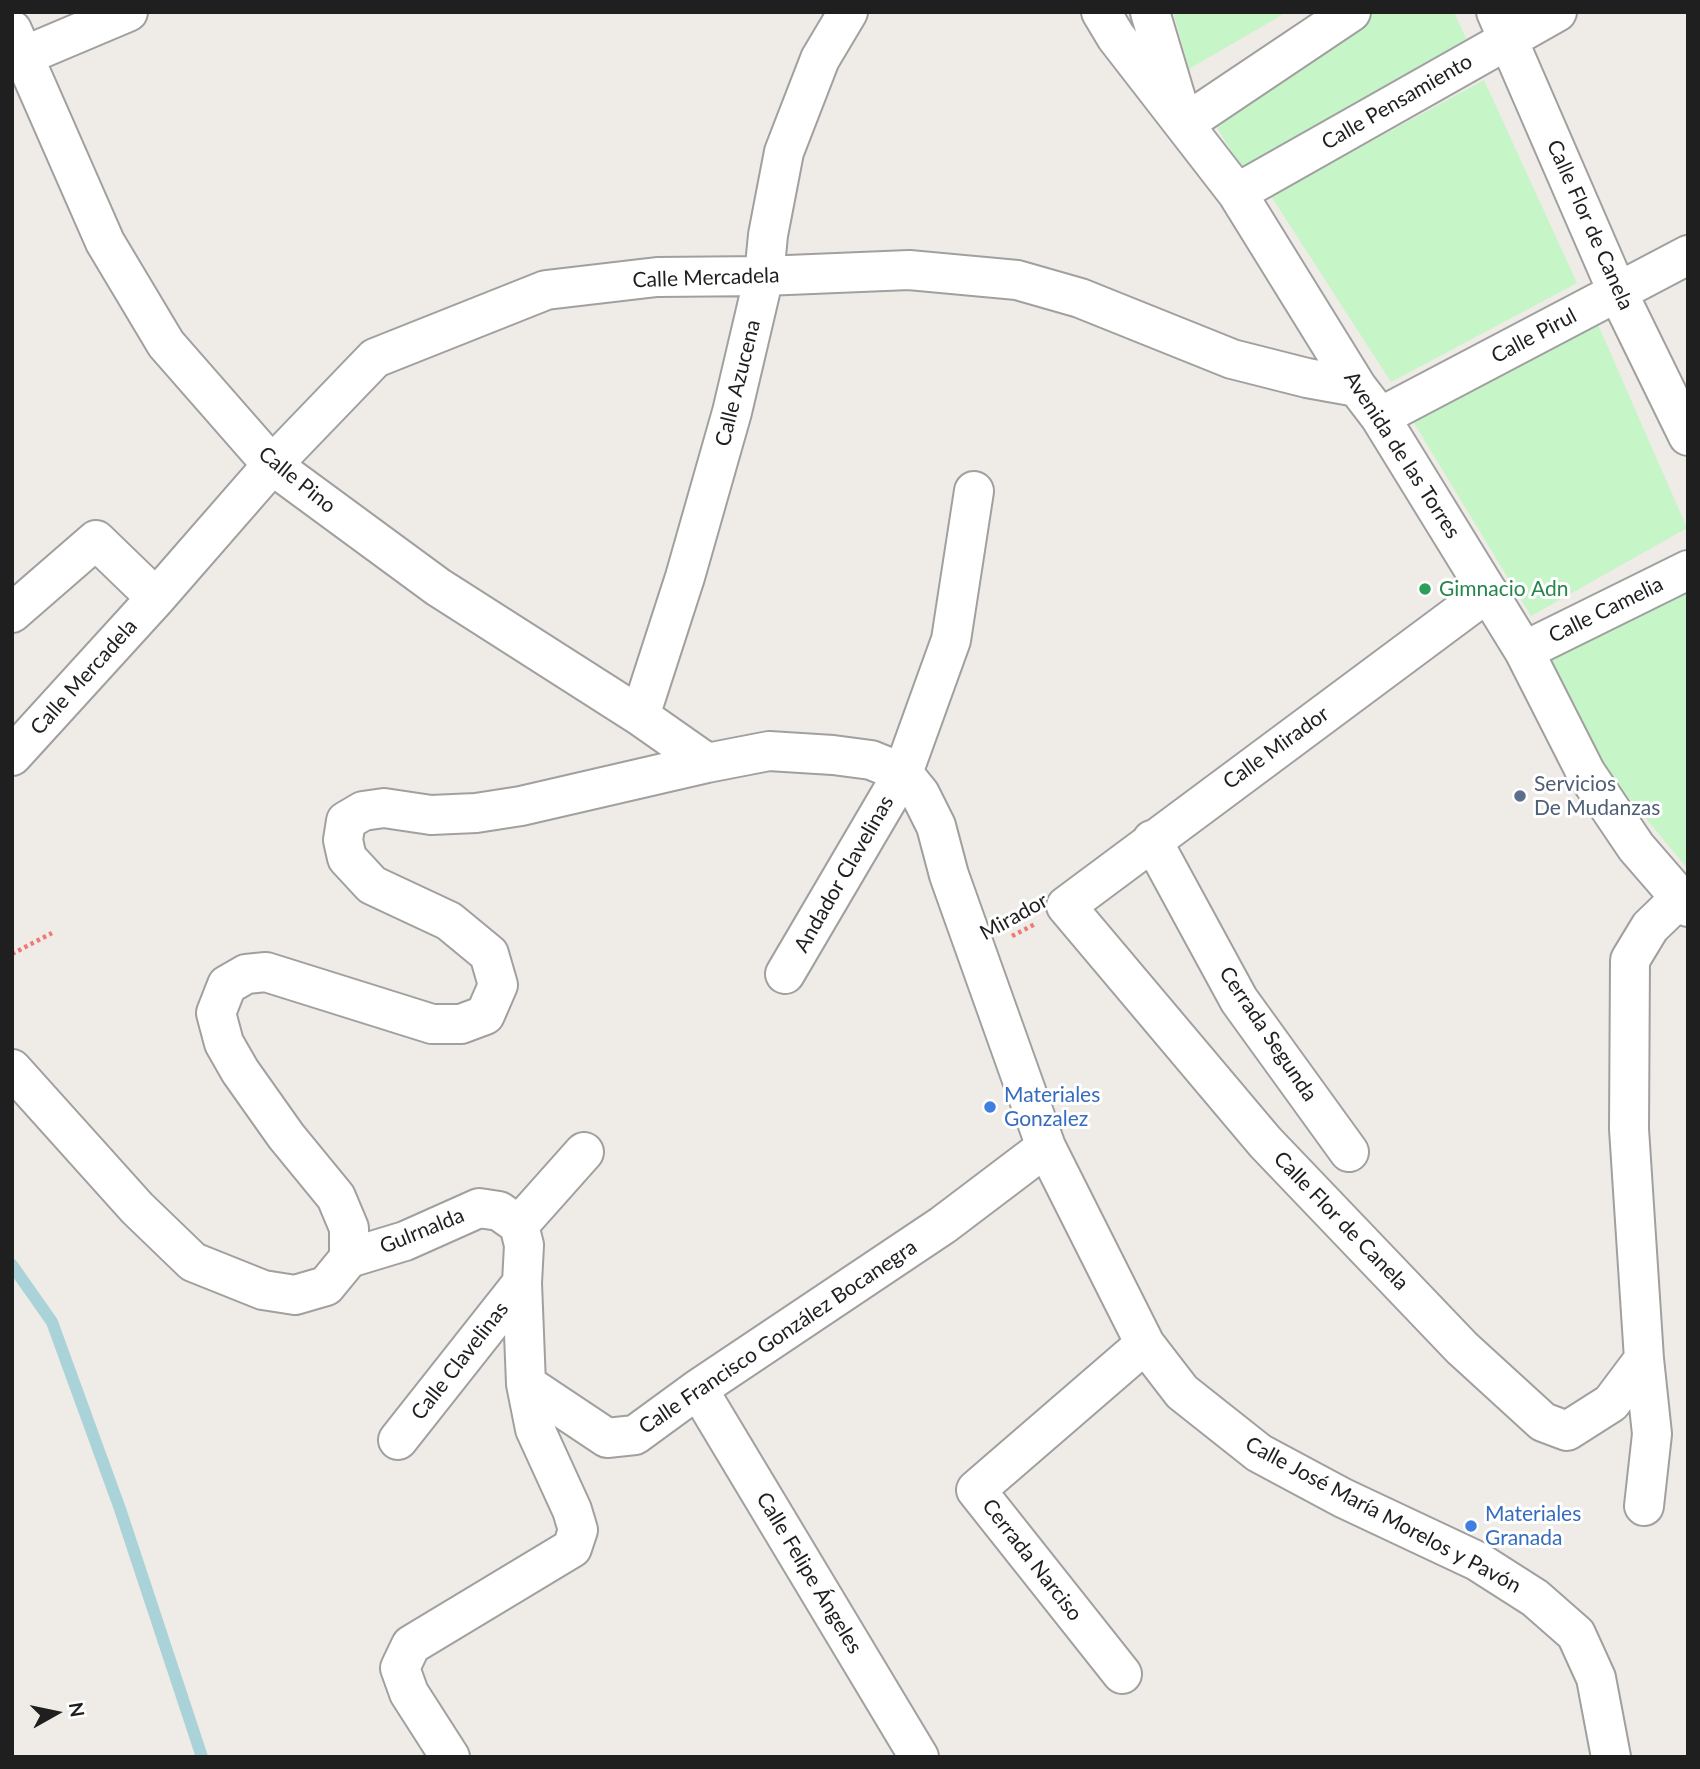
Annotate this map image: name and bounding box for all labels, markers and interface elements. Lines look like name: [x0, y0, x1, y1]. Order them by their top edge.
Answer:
street label: Calle Pensamiento: [1317, 49, 1477, 155]
street label: Calle Flor de Canela: [1541, 136, 1639, 314]
street label: Calle Mercadela: [632, 263, 780, 293]
street label: Calle Pirul: [1487, 303, 1581, 369]
street label: Calle Azucena: [710, 317, 766, 449]
street label: Avenida de las Torres: [1339, 367, 1465, 543]
street label: Calle Pino: [253, 441, 341, 519]
street label: Calle Camelia: [1545, 571, 1667, 649]
place label: Gimnacio Adn: [1439, 576, 1569, 602]
marker: Gimnacio Adn: [1417, 581, 1433, 597]
street label: Calle Mercadela: [25, 614, 143, 740]
street label: Calle Mirador: [1218, 701, 1334, 795]
place label: Servicios De Mudanzas: [1534, 771, 1660, 821]
marker: Servicios De Mudanzas: [1512, 788, 1528, 804]
street label: Andador Clavelinas: [789, 791, 899, 957]
street label: Mirador: [976, 888, 1052, 946]
street label: Cerrada Segunda: [1214, 962, 1322, 1106]
place label: Materiales Gonzalez: [1004, 1082, 1100, 1132]
marker: Materiales Gonzalez: [982, 1099, 998, 1115]
street label: Calle Flor de Canela: [1268, 1146, 1414, 1296]
street label: Gulrnalda: [376, 1203, 468, 1259]
street label: Calle Francisco González Bocanegra: [634, 1234, 922, 1440]
street label: Calle Clavelinas: [406, 1297, 514, 1425]
street label: Calle José María Morelos y Pavón: [1241, 1431, 1525, 1599]
street label: Calle Felipe Ángeles: [751, 1488, 867, 1658]
street label: Cerrada Narciso: [977, 1494, 1087, 1626]
place label: Materiales Granada: [1485, 1501, 1581, 1551]
marker: Materiales Granada: [1463, 1518, 1479, 1534]
north arrow: [21, 1678, 91, 1748]
text: N: [65, 1701, 90, 1719]

